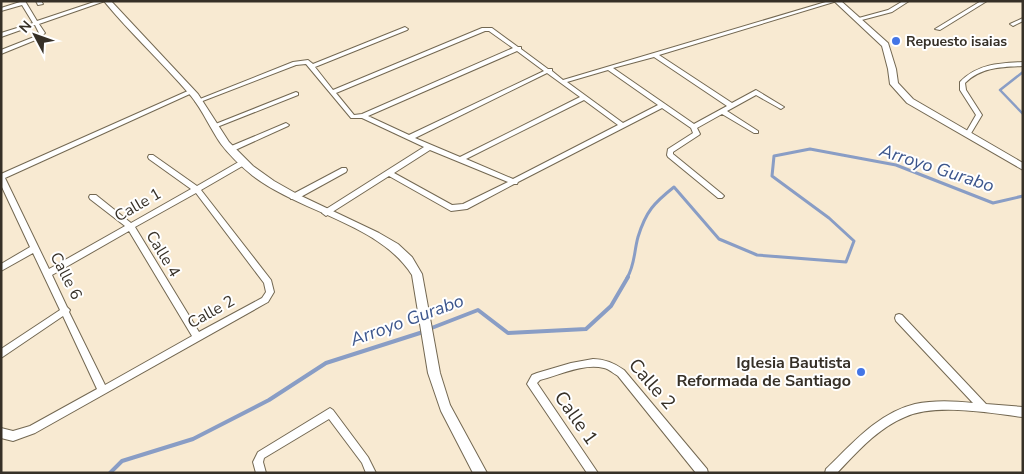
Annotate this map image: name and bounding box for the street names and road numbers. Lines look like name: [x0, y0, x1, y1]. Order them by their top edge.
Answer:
street label: Calle 1: [111, 183, 165, 227]
street label: Calle 4: [141, 227, 186, 282]
street label: Calle 6: [45, 248, 87, 304]
street label: Calle 2: [184, 290, 238, 334]
street label: Calle 2: [622, 353, 682, 415]
street label: Calle 1: [548, 386, 604, 450]

